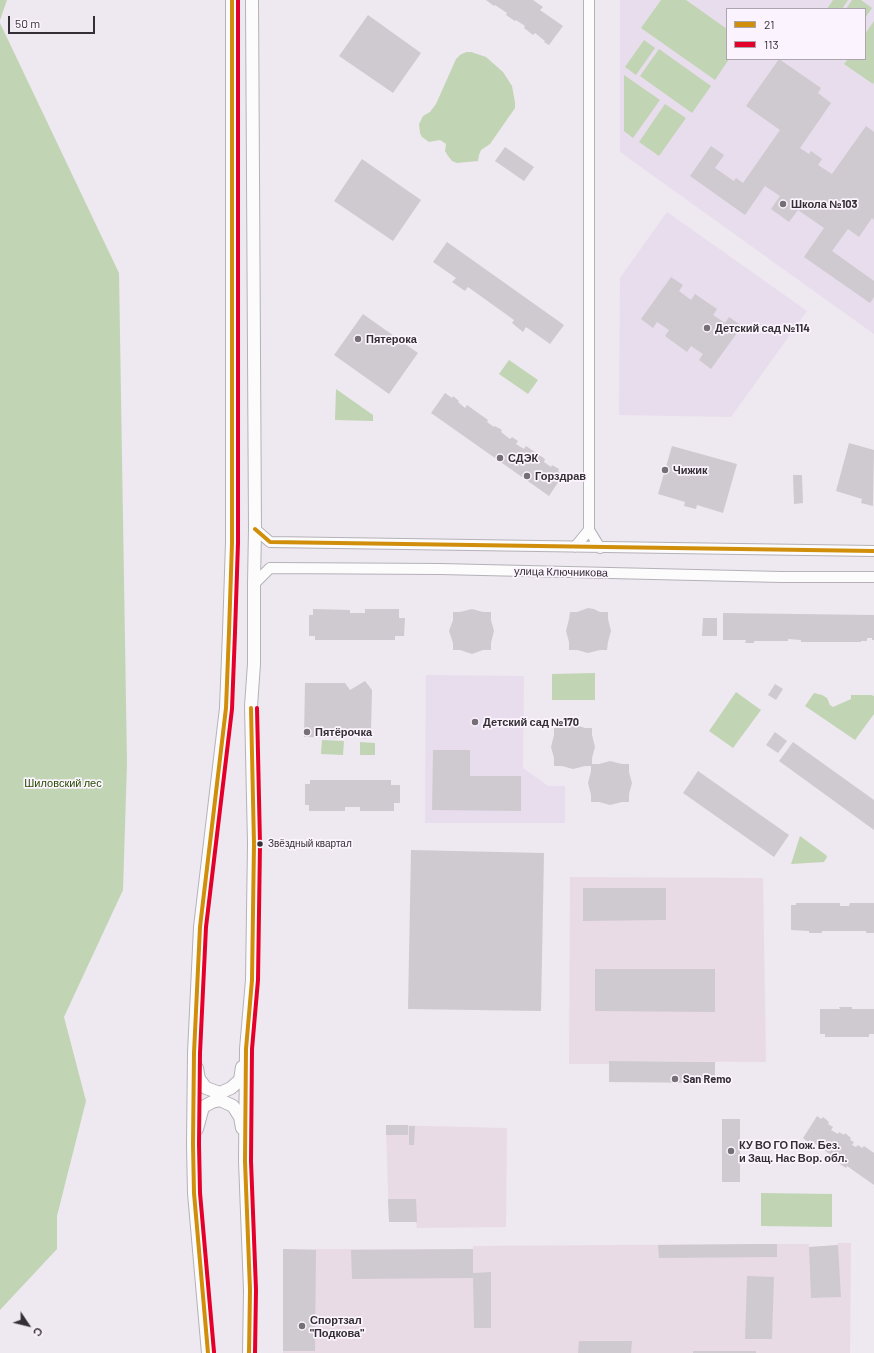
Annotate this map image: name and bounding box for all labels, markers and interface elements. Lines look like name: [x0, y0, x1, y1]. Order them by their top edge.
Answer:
scale bar: [10, 8, 97, 34]
legend: [726, 8, 866, 60]
text: 50 m: [15, 16, 40, 30]
text: 21: [764, 17, 774, 31]
text: 113: [764, 37, 779, 51]
place label: Школа №103: [791, 197, 858, 211]
marker: Школа №103: [778, 199, 788, 209]
place label: Детский сад №114: [715, 321, 810, 335]
marker: Детский сад №114: [702, 323, 712, 333]
place label: Пятерока: [366, 332, 417, 346]
marker: Пятерока: [353, 334, 363, 344]
place label: СДЭК: [508, 451, 538, 465]
marker: СДЭК: [495, 453, 505, 463]
place label: Чижик: [673, 463, 708, 477]
marker: Чижик: [660, 465, 670, 475]
place label: Горздрав: [535, 469, 586, 483]
marker: Горздрав: [522, 471, 532, 481]
street label: улица Ключникова: [514, 565, 608, 579]
place label: Детский сад №170: [483, 715, 579, 729]
marker: Детский сад №170: [470, 717, 480, 727]
place label: Пятёрочка: [315, 725, 372, 739]
marker: Пятёрочка: [302, 727, 312, 737]
park label: Шиловский лес: [24, 776, 102, 790]
place label: Звёздный квартал: [268, 838, 352, 850]
marker: Звёздный квартал: [255, 839, 265, 849]
place label: San Remo: [683, 1072, 731, 1086]
marker: San Remo: [670, 1074, 680, 1084]
place label: КУ ВО ГО Пож. Без. и Защ. Нас Вор. обл.: [739, 1138, 848, 1164]
marker: КУ ВО ГО Пож. Без. и Защ. Нас Вор. обл.: [726, 1146, 736, 1156]
north arrow: [8, 1305, 48, 1345]
place label: Спортзал "Подкова": [310, 1313, 364, 1339]
marker: Спортзал "Подкова": [297, 1321, 307, 1331]
text: С: [31, 1325, 46, 1339]

